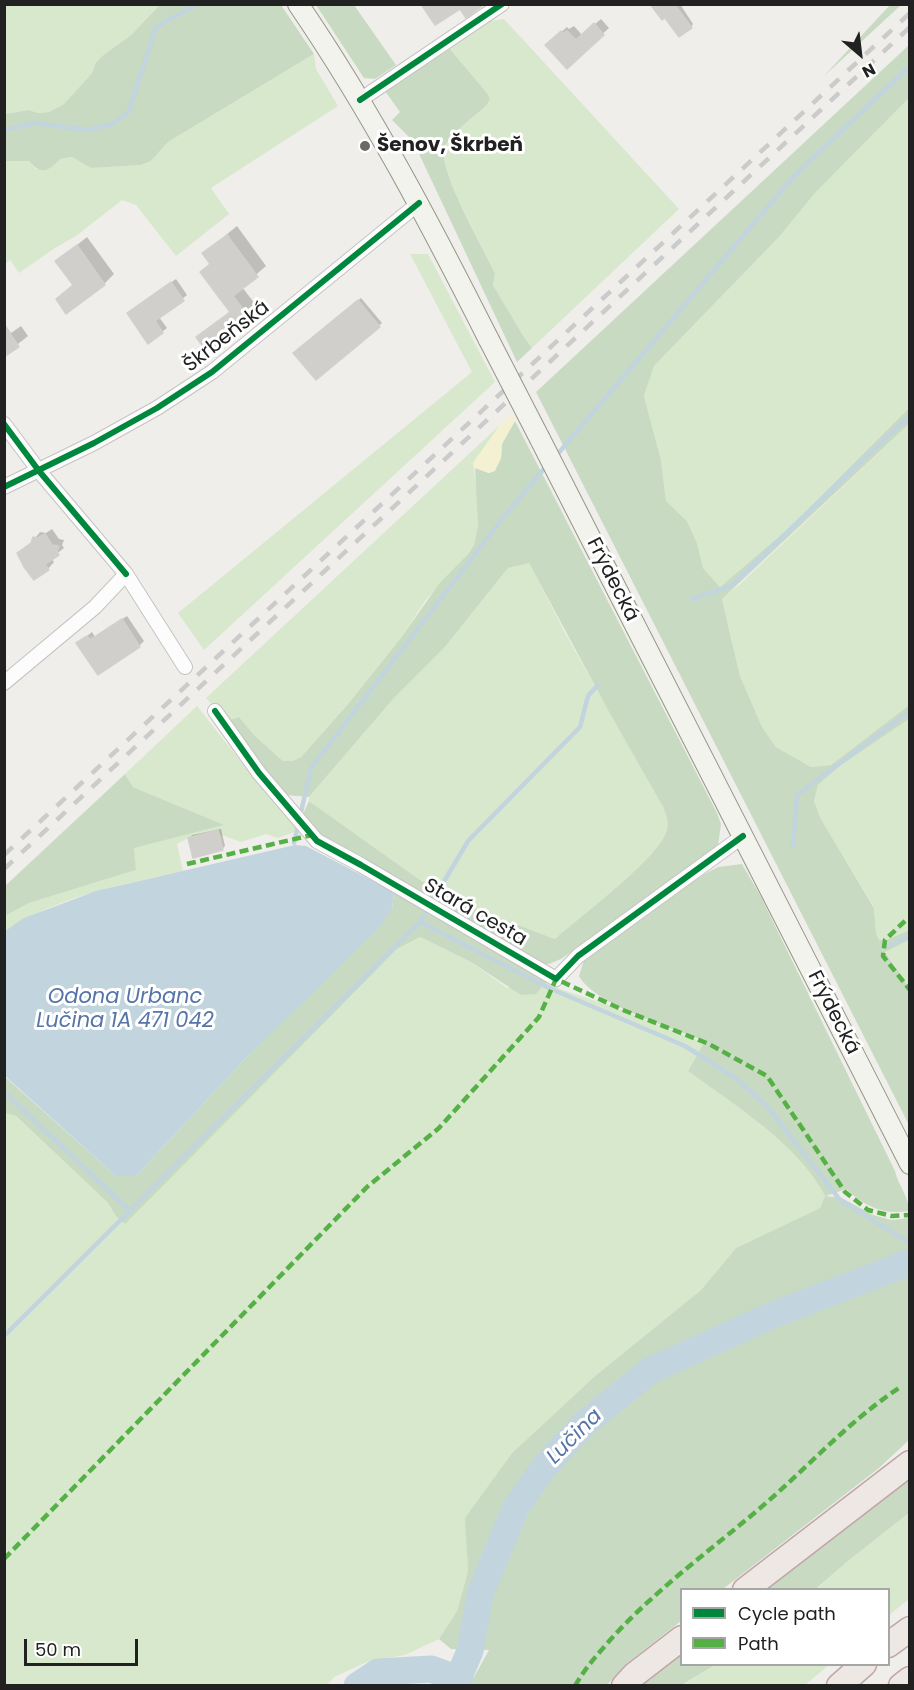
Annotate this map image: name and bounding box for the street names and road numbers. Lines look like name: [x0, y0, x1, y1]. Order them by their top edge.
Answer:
street label: Škrbeňská: [179, 296, 275, 378]
street label: Frýdecká: [581, 534, 643, 626]
street label: Stará cesta: [419, 874, 531, 952]
street label: Frýdecká: [802, 967, 864, 1059]

